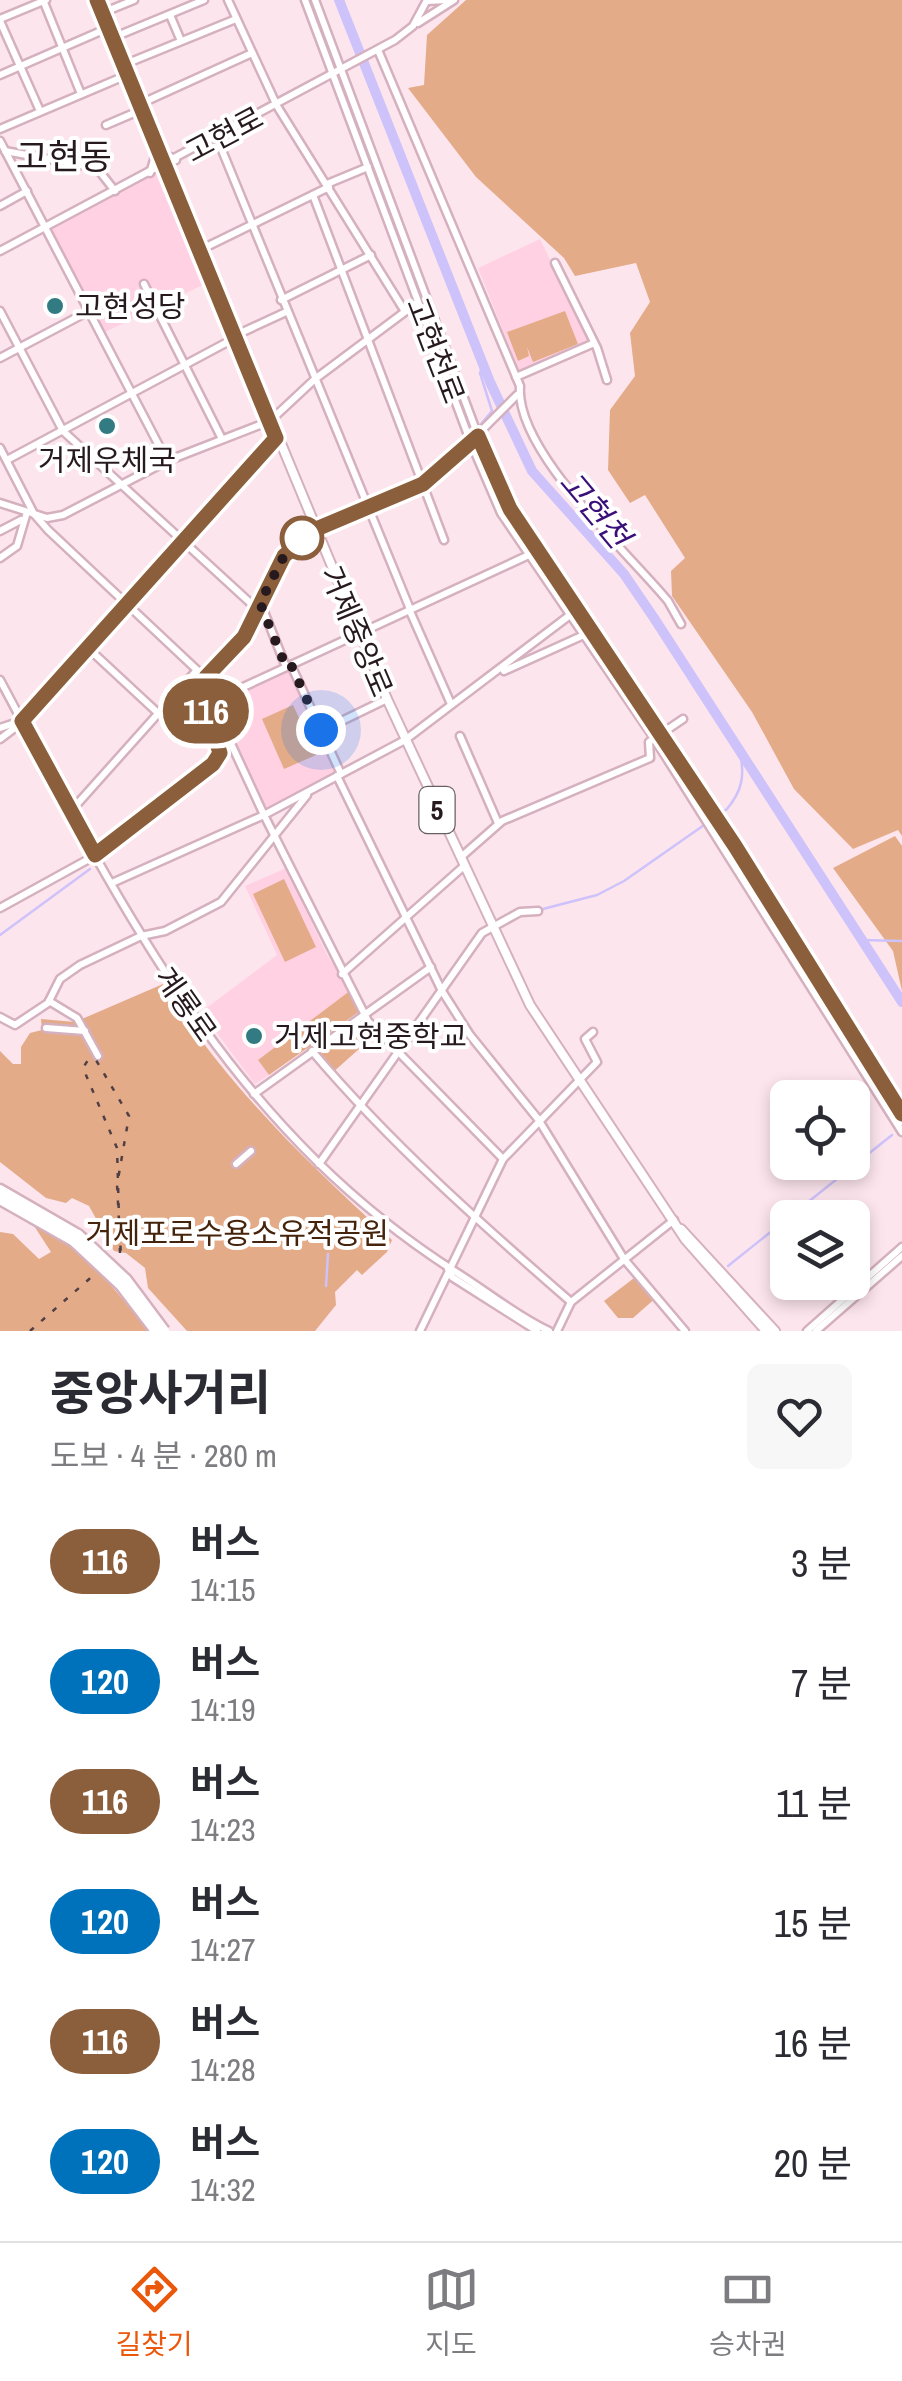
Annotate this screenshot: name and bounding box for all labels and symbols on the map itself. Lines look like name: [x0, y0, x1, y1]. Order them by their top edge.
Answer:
street label: 고현로: [178, 97, 270, 171]
district label: 고현동: [16, 133, 112, 180]
place label: 고현성당: [75, 286, 185, 326]
street label: 고현천로: [398, 291, 474, 409]
marker: 고현성당: [44, 295, 66, 317]
marker: 거제우체국: [96, 415, 118, 437]
place label: 거제우체국: [38, 440, 176, 480]
water label: 고현천: [550, 461, 642, 559]
unlabelled marker: [281, 517, 323, 559]
street label: 거제중앙로: [312, 560, 402, 702]
line badge: 116: [148, 678, 264, 744]
your location: [296, 705, 346, 755]
road number: 5: [420, 787, 454, 833]
street label: 계룡로: [146, 959, 226, 1049]
place label: 거제고현중학교: [274, 1016, 467, 1056]
marker: 거제고현중학교: [243, 1025, 265, 1047]
park label: 거제포로수용소유적공원: [85, 1213, 389, 1253]

